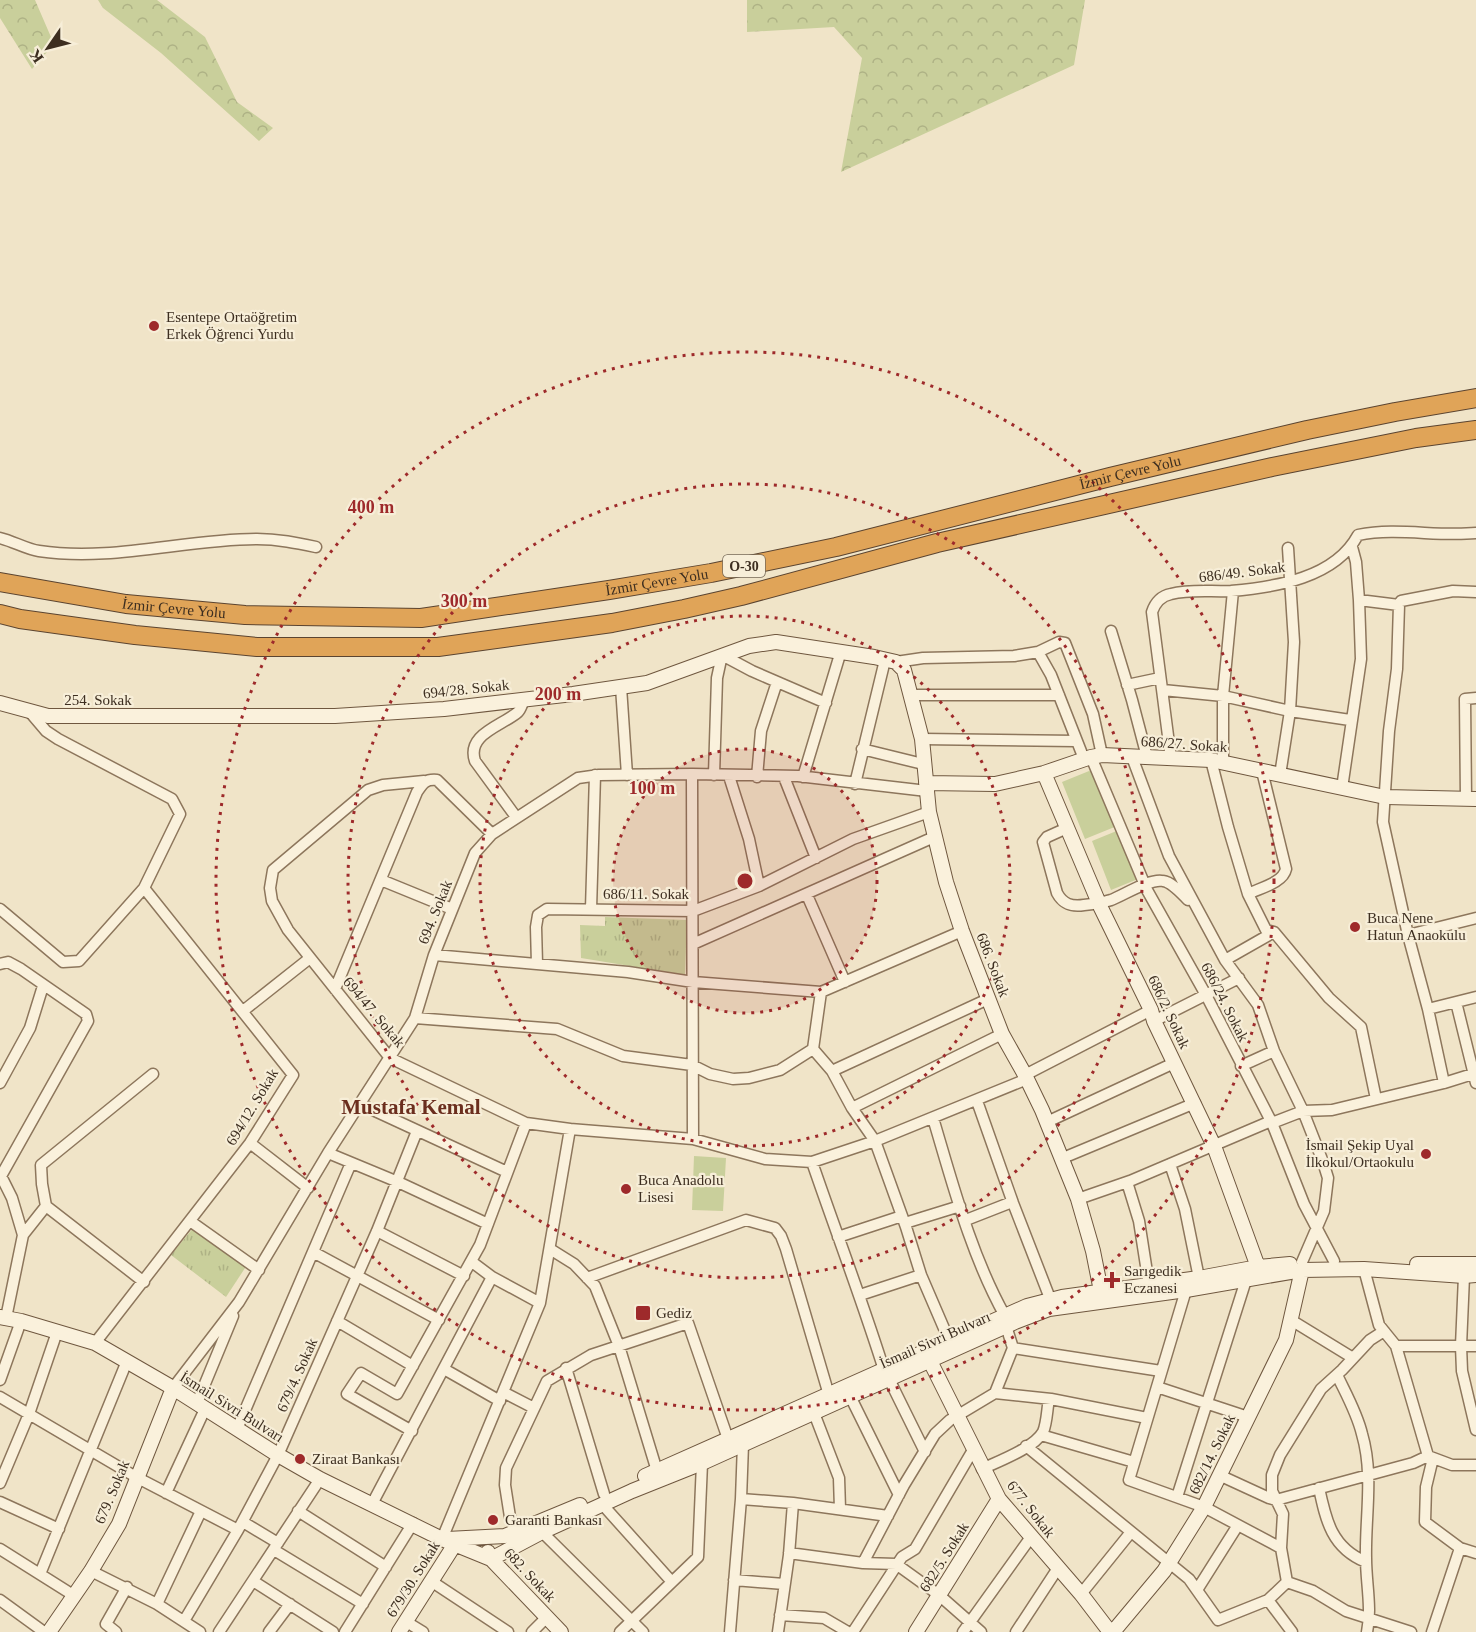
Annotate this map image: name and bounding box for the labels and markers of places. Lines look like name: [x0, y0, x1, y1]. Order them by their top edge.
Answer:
place label: Esentepe Ortaöğretim Erkek Öğrenci Yurdu: [166, 309, 298, 342]
marker: Esentepe Ortaöğretim Erkek Öğrenci Yurdu: [147, 319, 161, 333]
centre of rings: [735, 871, 755, 891]
place label: Buca Nene Hatun Anaokulu: [1367, 910, 1466, 943]
marker: Buca Nene Hatun Anaokulu: [1348, 920, 1362, 934]
place label: İsmail Şekip Uyal İlkokul/Ortaokulu: [1306, 1137, 1414, 1170]
marker: İsmail Şekip Uyal İlkokul/Ortaokulu: [1419, 1147, 1433, 1161]
place label: Buca Anadolu Lisesi: [638, 1172, 724, 1205]
marker: Buca Anadolu Lisesi: [619, 1182, 633, 1196]
place label: Sarıgedik Eczanesi: [1124, 1263, 1182, 1296]
marker: Sarıgedik Eczanesi: [1105, 1273, 1119, 1287]
marker: Gediz: [634, 1304, 652, 1322]
place label: Gediz: [656, 1305, 692, 1321]
place label: Ziraat Bankası: [312, 1451, 400, 1467]
marker: Ziraat Bankası: [293, 1452, 307, 1466]
place label: Garanti Bankası: [505, 1512, 602, 1528]
marker: Garanti Bankası: [486, 1513, 500, 1527]

